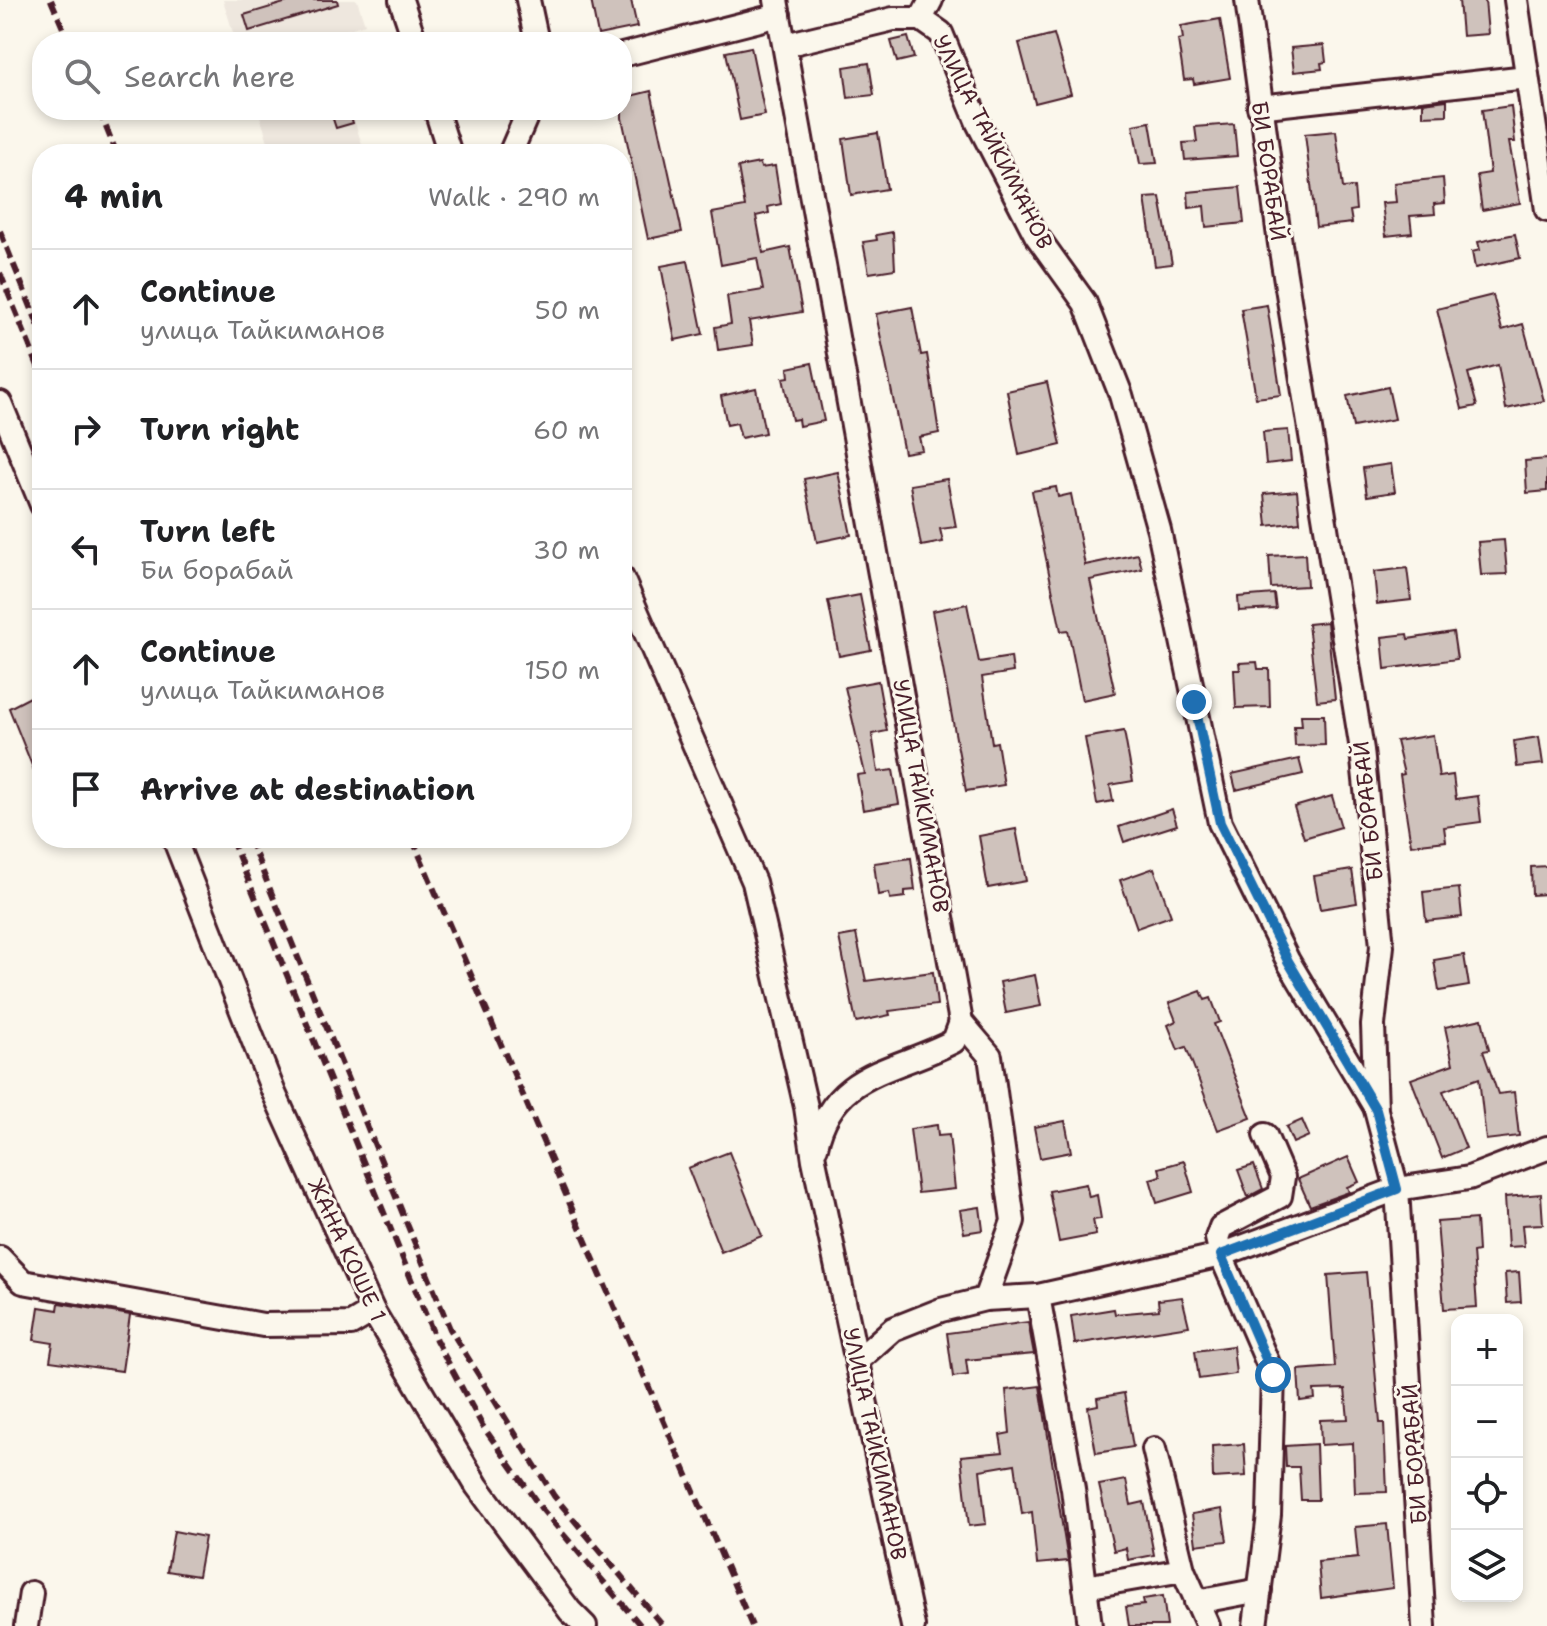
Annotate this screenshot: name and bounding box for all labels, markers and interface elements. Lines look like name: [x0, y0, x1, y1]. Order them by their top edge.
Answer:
street label: УЛИЦА ТАЙКИМАНОВ: [926, 30, 1060, 254]
search box: [32, 32, 632, 120]
icon: search: [60, 54, 104, 98]
text: Search here: [124, 56, 295, 97]
street label: БИ БОРАБАЙ: [1245, 99, 1293, 243]
text: 4 min: [64, 173, 163, 219]
text: Walk · 290 m: [428, 179, 600, 214]
text: Continue: [140, 271, 276, 312]
icon: ahead: [64, 287, 108, 331]
text: 50 m: [535, 292, 600, 327]
text: улица Тайкиманов: [140, 312, 385, 347]
icon: right: [64, 407, 108, 451]
text: Turn right: [140, 409, 299, 450]
text: 60 m: [533, 412, 600, 447]
text: Turn left: [140, 511, 275, 552]
icon: left: [64, 527, 108, 571]
text: 30 m: [533, 532, 600, 567]
text: Би борабай: [140, 552, 294, 587]
text: Continue: [140, 631, 276, 672]
icon: ahead: [64, 647, 108, 691]
text: 150 m: [524, 652, 600, 687]
text: улица Тайкиманов: [140, 672, 385, 707]
street label: УЛИЦА ТАЙКИМАНОВ: [886, 677, 956, 915]
route end: [1176, 684, 1212, 720]
street label: БИ БОРАБАЙ: [1346, 739, 1390, 883]
icon: arrive: [64, 767, 108, 811]
text: Arrive at destination: [140, 769, 475, 810]
street label: ЖАНА КОШЕ 1: [301, 1174, 393, 1326]
map controls: [1451, 1314, 1523, 1602]
button: +: [1451, 1314, 1523, 1386]
street label: УЛИЦА ТАЙКИМАНОВ: [836, 1325, 914, 1563]
route start: [1255, 1357, 1291, 1393]
street label: БИ БОРАБАЙ: [1395, 1383, 1433, 1525]
button: −: [1451, 1386, 1523, 1458]
button: locate: [1451, 1458, 1523, 1530]
button: layers: [1451, 1530, 1523, 1602]

